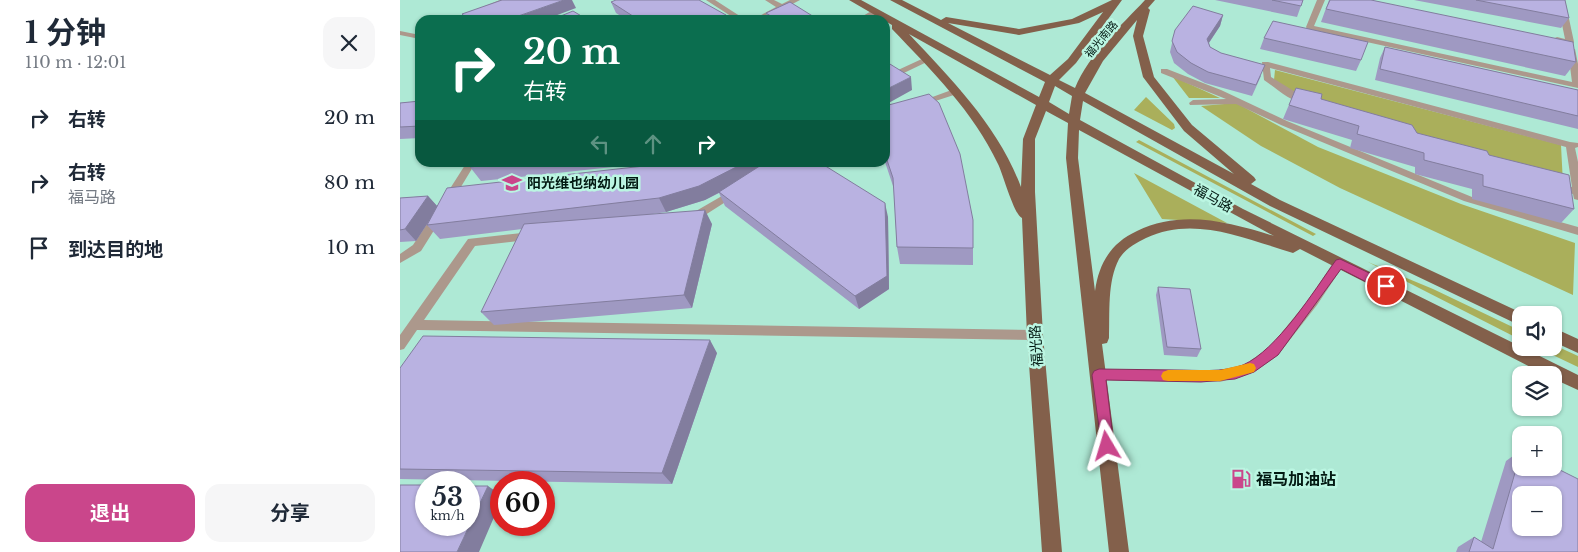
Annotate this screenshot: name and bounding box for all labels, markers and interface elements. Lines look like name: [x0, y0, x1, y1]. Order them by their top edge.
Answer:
text: 1 分钟: [25, 14, 106, 51]
button: close: [323, 17, 375, 69]
street label: 福光南路: [1081, 18, 1121, 60]
text: 20 m: [523, 30, 620, 73]
icon: right: [440, 35, 505, 100]
text: 110 m · 12:01: [25, 52, 126, 72]
text: 右转: [523, 78, 567, 105]
icon: right: [25, 104, 53, 132]
text: 20 m: [324, 106, 375, 129]
text: 右转: [68, 108, 106, 131]
icon: left: [586, 130, 614, 158]
icon: ahead: [639, 130, 667, 158]
icon: right: [692, 130, 720, 158]
text: 右转: [68, 161, 106, 184]
icon: right: [25, 169, 53, 197]
text: 80 m: [324, 171, 375, 194]
school or university icon: 阳光维也纳幼儿园: [501, 172, 523, 194]
place label: 阳光维也纳幼儿园: [527, 174, 639, 192]
street label: 福马路: [1190, 180, 1236, 216]
text: 福马路: [68, 187, 116, 207]
icon: arrive: [25, 234, 53, 262]
text: 10 m: [327, 236, 375, 259]
text: 到达目的地: [68, 238, 163, 261]
pin: [1365, 265, 1407, 307]
icon: arrive: [1372, 272, 1400, 300]
map controls: [1512, 306, 1562, 536]
button: sound: [1512, 306, 1562, 356]
street label: 福光路: [1026, 324, 1046, 368]
button: layers: [1512, 366, 1562, 416]
position arrow: [1080, 419, 1132, 471]
button: +: [1512, 426, 1562, 476]
fuel station icon: 福马加油站: [1230, 468, 1252, 490]
place label: 福马加油站: [1256, 469, 1336, 489]
speed limit sign: 60: [490, 471, 555, 536]
text: 53: [432, 482, 463, 513]
button: 退出: [25, 484, 195, 542]
button: 分享: [205, 484, 375, 542]
button: −: [1512, 486, 1562, 536]
text: km/h: [430, 508, 465, 523]

